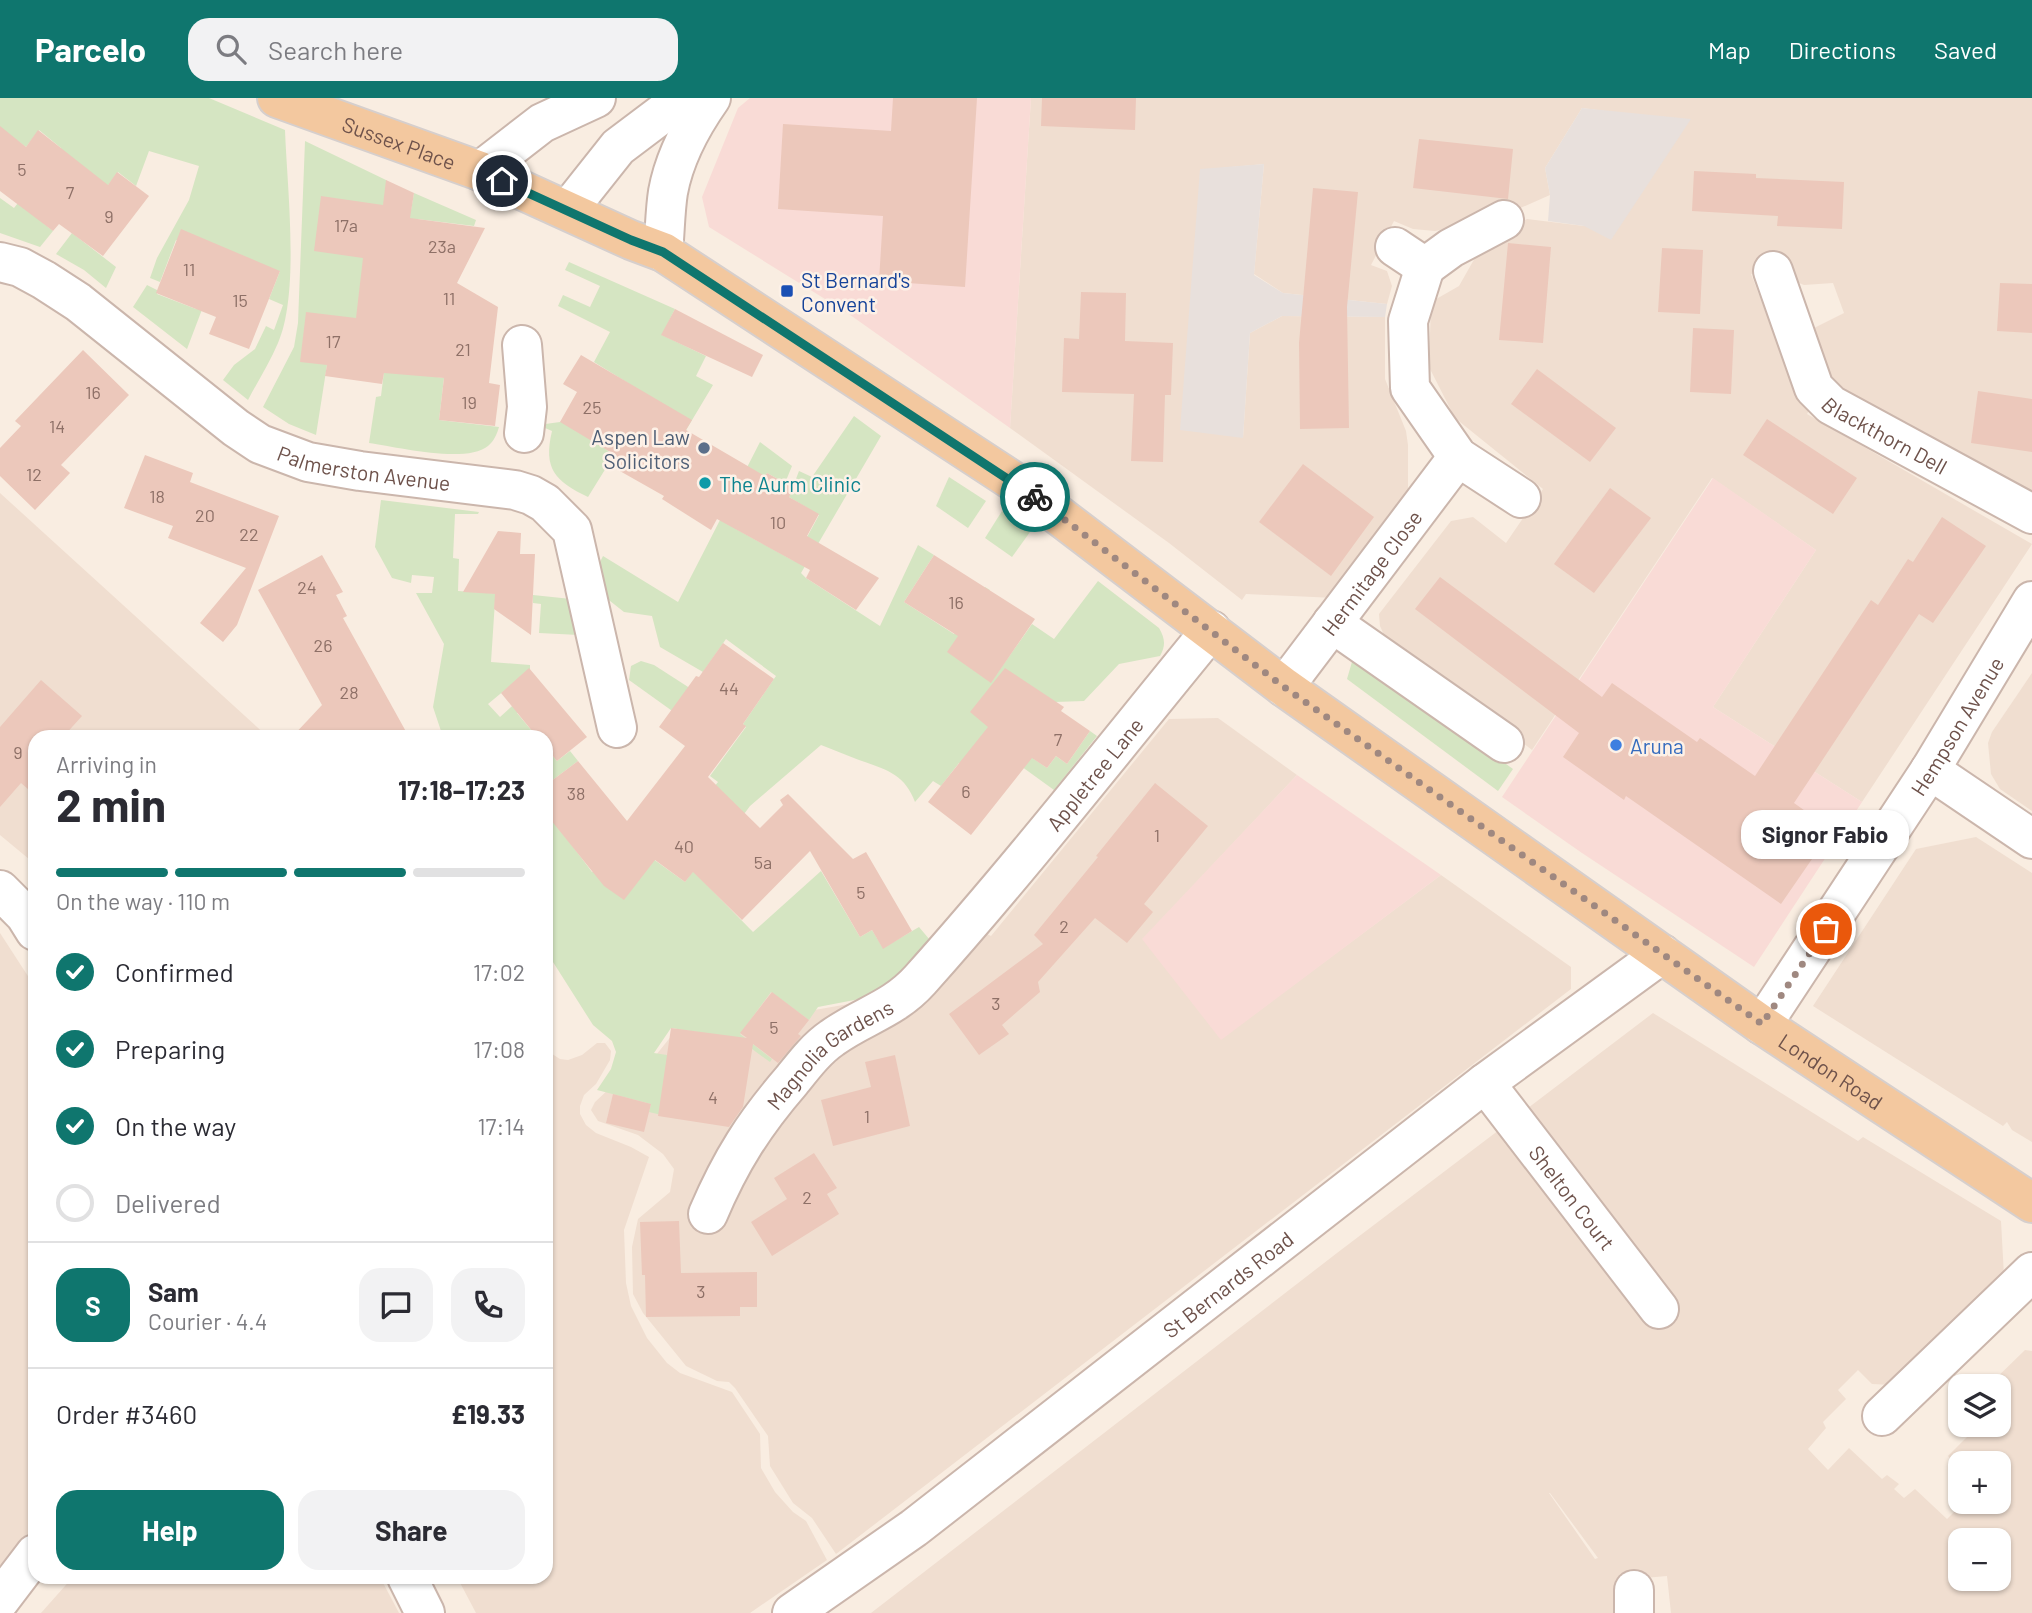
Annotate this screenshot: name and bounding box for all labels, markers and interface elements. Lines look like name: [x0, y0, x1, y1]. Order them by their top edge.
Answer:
search box: [188, 18, 678, 81]
text: Parcelo: [35, 29, 146, 69]
icon: search: [212, 30, 250, 68]
text: Search here: [268, 34, 403, 65]
text: Map: [1708, 35, 1751, 64]
text: Directions: [1789, 35, 1896, 64]
text: Saved: [1934, 35, 1997, 64]
street label: Sussex Place: [339, 110, 459, 174]
pin: [472, 151, 532, 211]
house number: 5: [17, 158, 27, 180]
icon: home: [483, 162, 521, 200]
house number: 7: [66, 181, 75, 203]
house number: 9: [104, 205, 114, 227]
house number: 17a: [334, 214, 358, 236]
house number: 23a: [428, 235, 456, 257]
house number: 11: [183, 258, 195, 280]
place label: St Bernard's Convent: [801, 267, 910, 316]
marker: St Bernard's Convent: [779, 283, 795, 299]
house number: 11: [443, 287, 455, 309]
house number: 15: [232, 289, 248, 311]
house number: 17: [326, 330, 341, 352]
house number: 21: [455, 338, 471, 360]
house number: 16: [85, 381, 101, 403]
house number: 19: [461, 391, 477, 413]
street label: Blackthorn Dell: [1817, 391, 1952, 478]
house number: 25: [583, 396, 601, 418]
house number: 14: [49, 415, 65, 437]
place label: Aspen Law Solicitors: [591, 424, 690, 473]
street label: Palmerston Avenue: [274, 439, 452, 495]
marker: Aspen Law Solicitors: [696, 440, 712, 456]
courier: [1000, 462, 1070, 532]
house number: 12: [26, 463, 42, 485]
place label: The Aurm Clinic: [719, 471, 861, 496]
marker: The Aurm Clinic: [697, 475, 713, 491]
icon: bike: [1016, 478, 1054, 516]
house number: 18: [149, 485, 165, 507]
house number: 20: [195, 504, 215, 526]
street label: Hermitage Close: [1315, 505, 1426, 640]
house number: 10: [770, 511, 786, 533]
house number: 22: [239, 523, 259, 545]
house number: 24: [297, 576, 317, 598]
house number: 16: [948, 591, 964, 613]
house number: 26: [314, 634, 332, 656]
street label: Hempson Avenue: [1905, 652, 2008, 800]
house number: 44: [719, 677, 739, 699]
house number: 28: [339, 681, 359, 703]
street label: Appletree Lane: [1041, 712, 1148, 835]
house number: 7: [1054, 728, 1063, 750]
place label: Aruna: [1630, 733, 1684, 758]
marker: Aruna: [1608, 737, 1624, 753]
house number: 9: [13, 741, 23, 763]
text: Arriving in: [56, 750, 157, 778]
text: 17:18–17:23: [398, 774, 525, 805]
text: 2 min: [56, 776, 166, 831]
house number: 6: [961, 780, 971, 802]
house number: 38: [567, 782, 585, 804]
callout: Signor Fabio: [1742, 810, 1910, 859]
text: Signor Fabio: [1762, 820, 1888, 848]
house number: 1: [1154, 824, 1160, 846]
house number: 40: [674, 835, 694, 857]
house number: 5a: [754, 851, 772, 873]
house number: 5: [856, 881, 866, 903]
text: On the way · 110 m: [56, 887, 230, 915]
pin: [1796, 899, 1856, 959]
icon: bag: [1807, 910, 1845, 948]
house number: 2: [1059, 915, 1069, 937]
icon: check: [56, 953, 94, 991]
text: Confirmed: [115, 956, 234, 987]
text: 17:02: [473, 958, 525, 986]
house number: 3: [991, 992, 1001, 1014]
street label: Magnolia Gardens: [761, 993, 897, 1114]
house number: 5: [769, 1016, 779, 1038]
street label: London Road: [1775, 1027, 1888, 1114]
icon: check: [56, 1030, 94, 1068]
text: Preparing: [115, 1033, 225, 1064]
text: 17:08: [473, 1035, 525, 1063]
house number: 4: [708, 1086, 718, 1108]
house number: 1: [864, 1105, 870, 1127]
icon: check: [56, 1107, 94, 1145]
text: On the way: [115, 1110, 236, 1141]
text: 17:14: [478, 1112, 525, 1140]
street label: Shelton Court: [1525, 1140, 1621, 1254]
house number: 2: [802, 1186, 812, 1208]
text: Delivered: [115, 1187, 221, 1218]
street label: St Bernards Road: [1157, 1225, 1297, 1342]
button: chat: [359, 1268, 433, 1342]
button: phone: [451, 1268, 525, 1342]
text: Sam: [148, 1276, 199, 1307]
house number: 3: [696, 1280, 706, 1302]
text: S: [85, 1290, 101, 1321]
text: Courier · 4.4: [148, 1307, 267, 1335]
map controls: [1948, 1374, 2011, 1591]
button: layers: [1948, 1374, 2011, 1437]
text: Order #3460: [56, 1398, 197, 1429]
text: £19.33: [451, 1398, 525, 1429]
button: +: [1948, 1451, 2011, 1514]
button: Help: [56, 1490, 284, 1570]
button: Share: [298, 1490, 525, 1570]
button: −: [1948, 1528, 2011, 1591]

